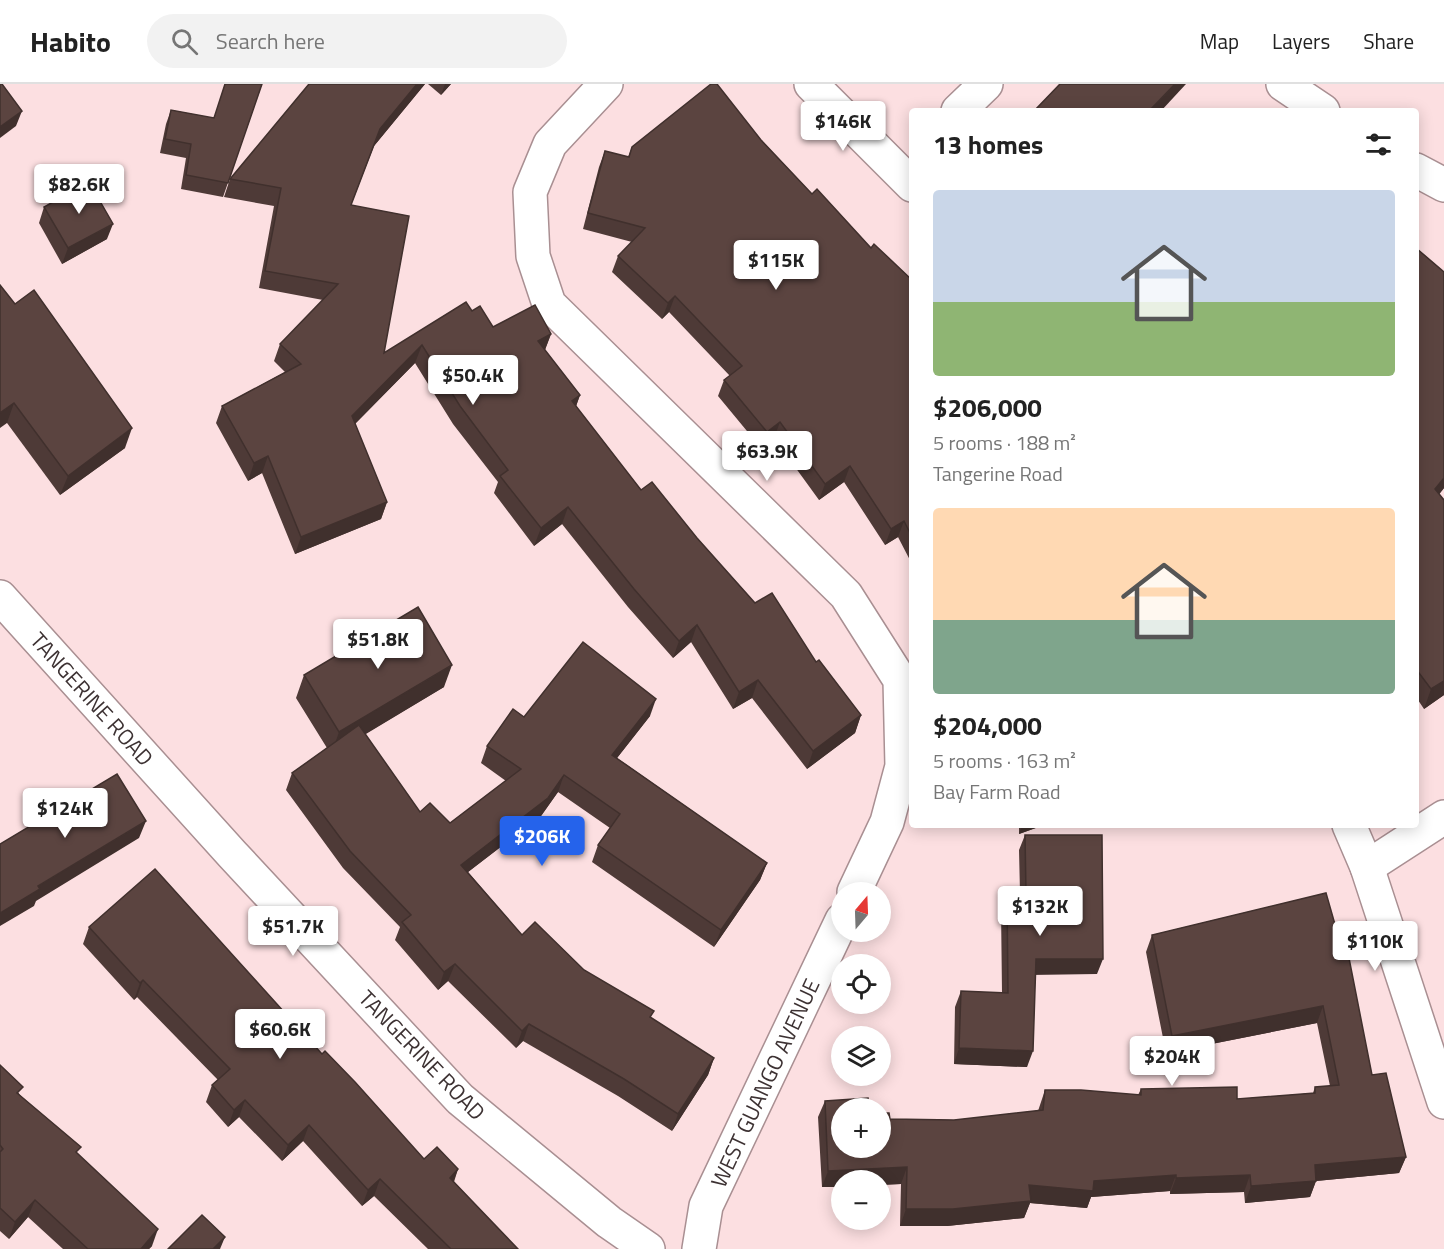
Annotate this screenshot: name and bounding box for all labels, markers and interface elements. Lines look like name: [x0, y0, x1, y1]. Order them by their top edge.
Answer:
search box: [147, 14, 567, 68]
text: Habito: [30, 20, 111, 63]
text: Search here: [216, 24, 325, 58]
icon: search: [168, 25, 201, 58]
text: Map: [1200, 25, 1239, 57]
text: Layers: [1272, 25, 1330, 57]
text: Share: [1363, 25, 1414, 57]
pin: $146K: [801, 101, 885, 152]
text: $146K: [815, 105, 871, 136]
text: 13 homes: [933, 125, 1043, 164]
icon: filters: [1362, 128, 1395, 161]
pin: $82.6K: [30, 164, 128, 215]
text: $82.6K: [48, 168, 110, 199]
icon: home: [1110, 229, 1218, 337]
pin: $115K: [734, 240, 818, 291]
text: $115K: [748, 244, 804, 275]
pin: $50.4K: [424, 355, 522, 406]
text: $50.4K: [442, 359, 504, 390]
text: $206,000: [933, 388, 1042, 427]
text: 5 rooms · 188 m²: [933, 427, 1076, 458]
pin: $63.9K: [718, 431, 816, 482]
text: $63.9K: [736, 435, 798, 466]
text: Tangerine Road: [933, 458, 1063, 489]
icon: home: [1110, 547, 1218, 655]
pin: $51.8K: [329, 619, 427, 670]
text: $51.8K: [347, 623, 409, 654]
street label: TANGERINE ROAD: [22, 624, 162, 774]
text: $204,000: [933, 706, 1042, 745]
text: 5 rooms · 163 m²: [933, 745, 1076, 776]
text: Bay Farm Road: [933, 776, 1061, 807]
pin: $124K: [23, 788, 107, 839]
text: $124K: [37, 792, 93, 823]
pin: $206K: [500, 816, 584, 867]
text: $206K: [514, 820, 570, 851]
north arrow: [831, 882, 891, 942]
map controls: [831, 882, 891, 1230]
pin: $132K: [998, 886, 1082, 937]
text: $132K: [1012, 890, 1068, 921]
pin: $51.7K: [244, 906, 342, 957]
text: $51.7K: [262, 910, 324, 941]
pin: $110K: [1333, 921, 1417, 972]
text: $110K: [1347, 925, 1403, 956]
button: locate: [831, 954, 891, 1014]
street label: WEST GUANGO AVENUE: [702, 973, 828, 1193]
street label: TANGERINE ROAD: [351, 982, 493, 1128]
pin: $60.6K: [231, 1009, 329, 1060]
text: $60.6K: [249, 1013, 311, 1044]
button: layers: [831, 1026, 891, 1086]
pin: $204K: [1130, 1036, 1214, 1087]
text: $204K: [1144, 1040, 1200, 1071]
button: +: [831, 1098, 891, 1158]
button: −: [831, 1170, 891, 1230]

